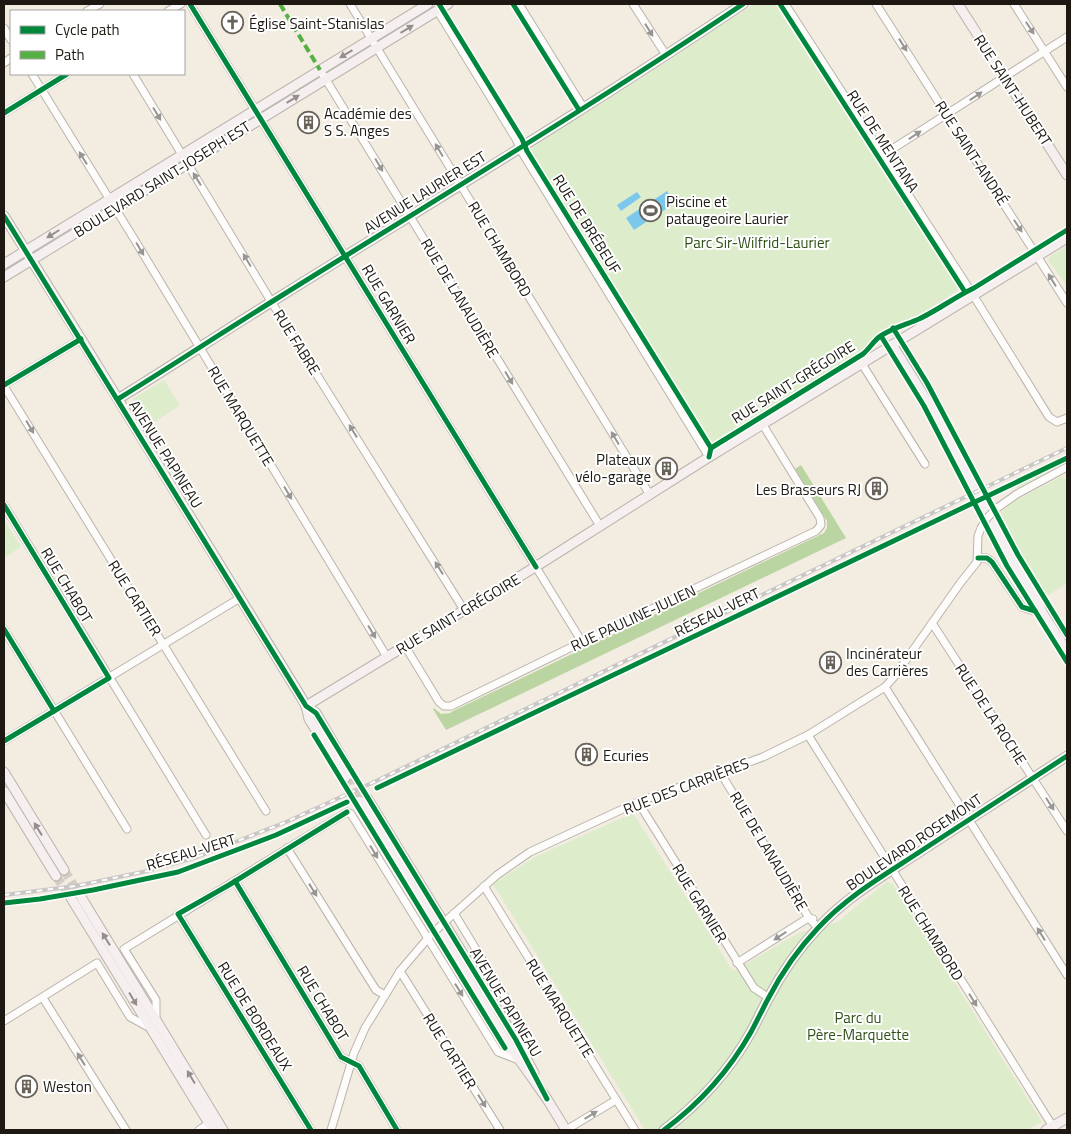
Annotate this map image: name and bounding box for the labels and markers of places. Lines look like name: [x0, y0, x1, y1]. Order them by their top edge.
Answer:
church icon: Église Saint-Stanislas: [221, 11, 245, 35]
place label: Église Saint-Stanislas: [249, 12, 384, 35]
place label: Académie des S S. Anges: [324, 102, 412, 142]
building icon: Académie des S S. Anges: [296, 110, 320, 134]
place label: Piscine et pataugeoire Laurier: [666, 190, 788, 230]
sports icon: Piscine et pataugeoire Laurier: [638, 198, 662, 222]
place label: Plateaux vélo-garage: [575, 448, 651, 488]
building icon: Plateaux vélo-garage: [655, 456, 679, 480]
building icon: Les Brasseurs RJ: [865, 477, 889, 501]
place label: Les Brasseurs RJ: [756, 478, 861, 501]
place label: Incinérateur des Carrières: [846, 642, 928, 682]
building icon: Incinérateur des Carrières: [818, 650, 842, 674]
building icon: Ecuries: [575, 743, 599, 767]
place label: Ecuries: [603, 744, 649, 767]
building icon: Weston: [15, 1074, 39, 1098]
place label: Weston: [43, 1075, 92, 1098]

